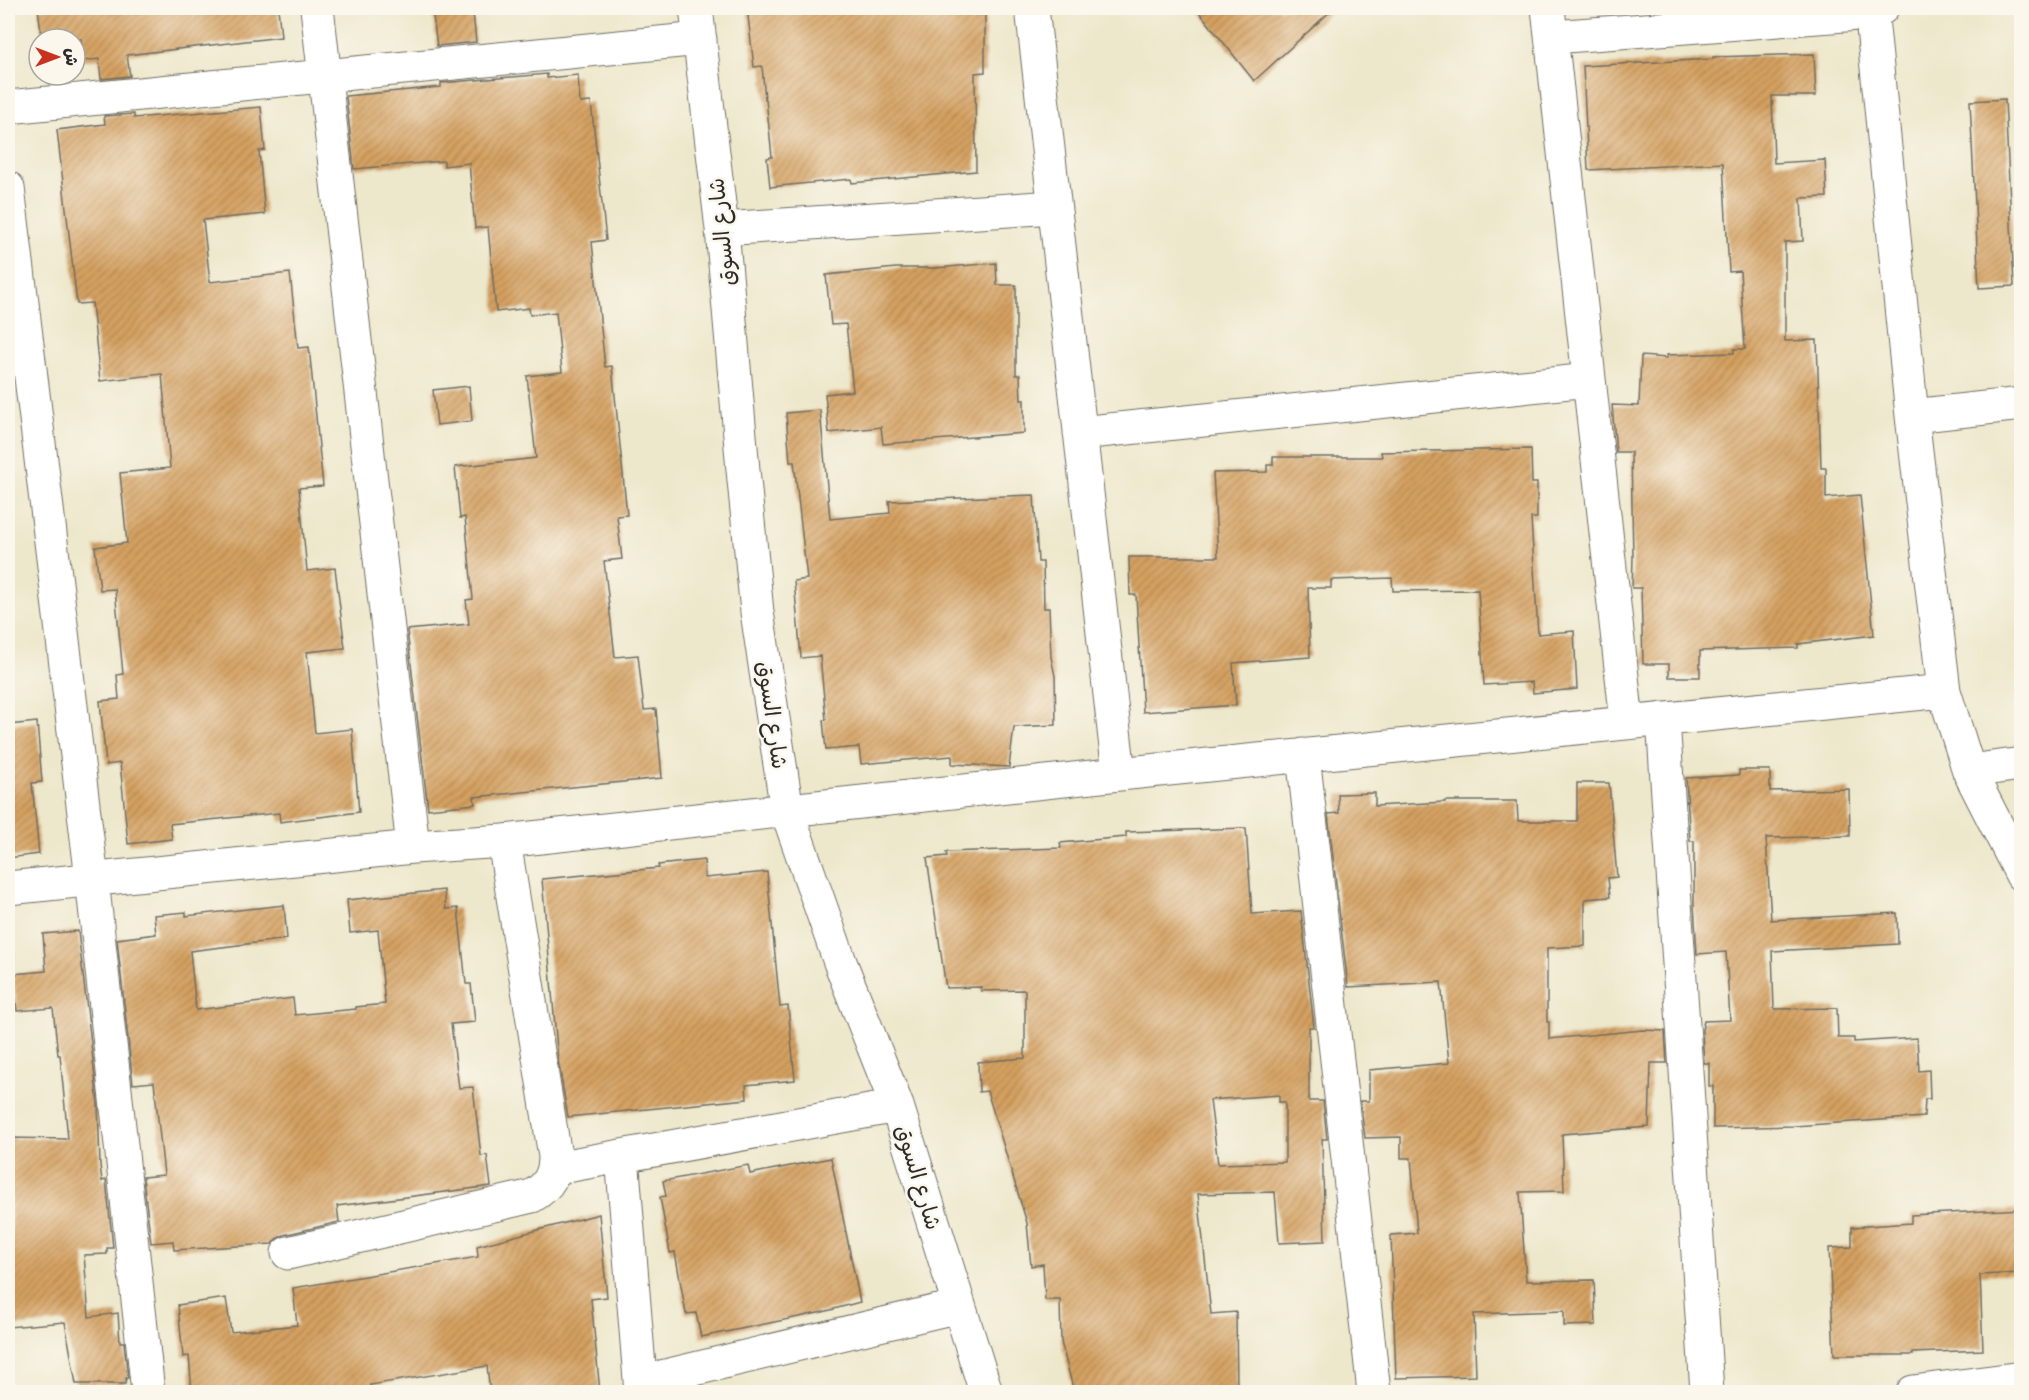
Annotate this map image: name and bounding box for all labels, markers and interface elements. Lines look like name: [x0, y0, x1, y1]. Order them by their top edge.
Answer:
north arrow: [27, 27, 87, 87]
text: ش: [58, 48, 81, 66]
street label: شارع السوق: [703, 176, 746, 287]
street label: شارع السوق: [747, 660, 792, 771]
street label: شارع السوق: [885, 1122, 946, 1234]

